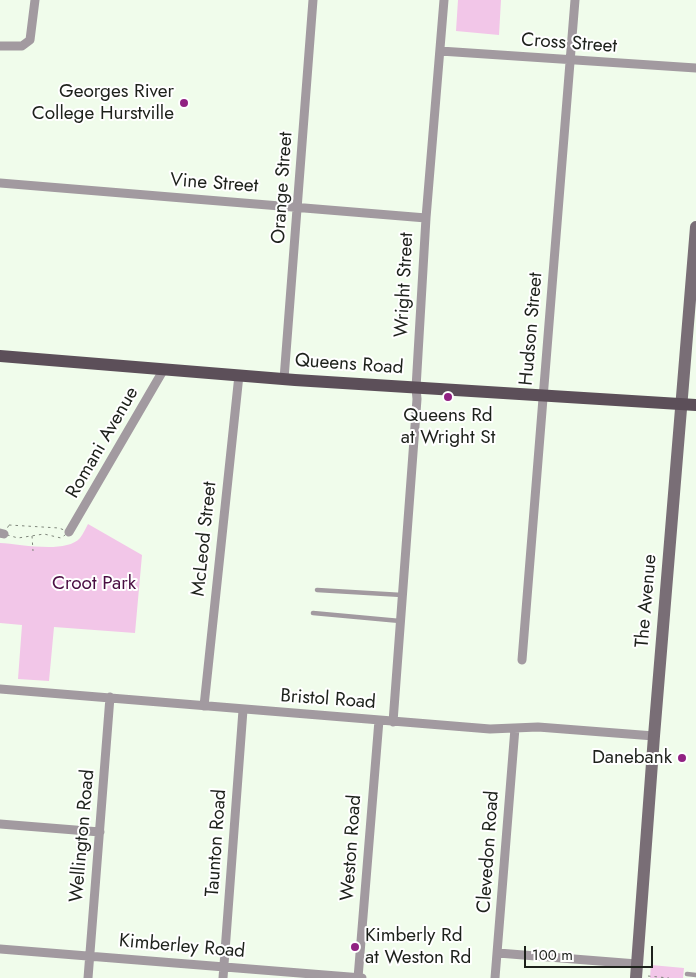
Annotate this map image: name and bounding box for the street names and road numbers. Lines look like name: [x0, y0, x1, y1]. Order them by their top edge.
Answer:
street label: Cross Street: [520, 29, 618, 59]
street label: Orange Street: [268, 131, 298, 245]
street label: Vine Street: [169, 170, 259, 198]
street label: Wright Street: [391, 232, 419, 338]
street label: Hudson Street: [516, 272, 548, 386]
street label: Queens Road: [294, 350, 404, 380]
street label: Romani Avenue: [62, 383, 144, 503]
street label: McLeod Street: [188, 481, 222, 597]
street label: The Avenue: [632, 553, 662, 649]
street label: Bristol Road: [279, 685, 377, 715]
street label: Wellington Road: [66, 769, 100, 903]
street label: Taunton Road: [202, 789, 232, 897]
street label: Clevedon Road: [473, 790, 505, 914]
street label: Weston Road: [337, 794, 367, 902]
street label: Kimberley Road: [118, 930, 246, 964]

